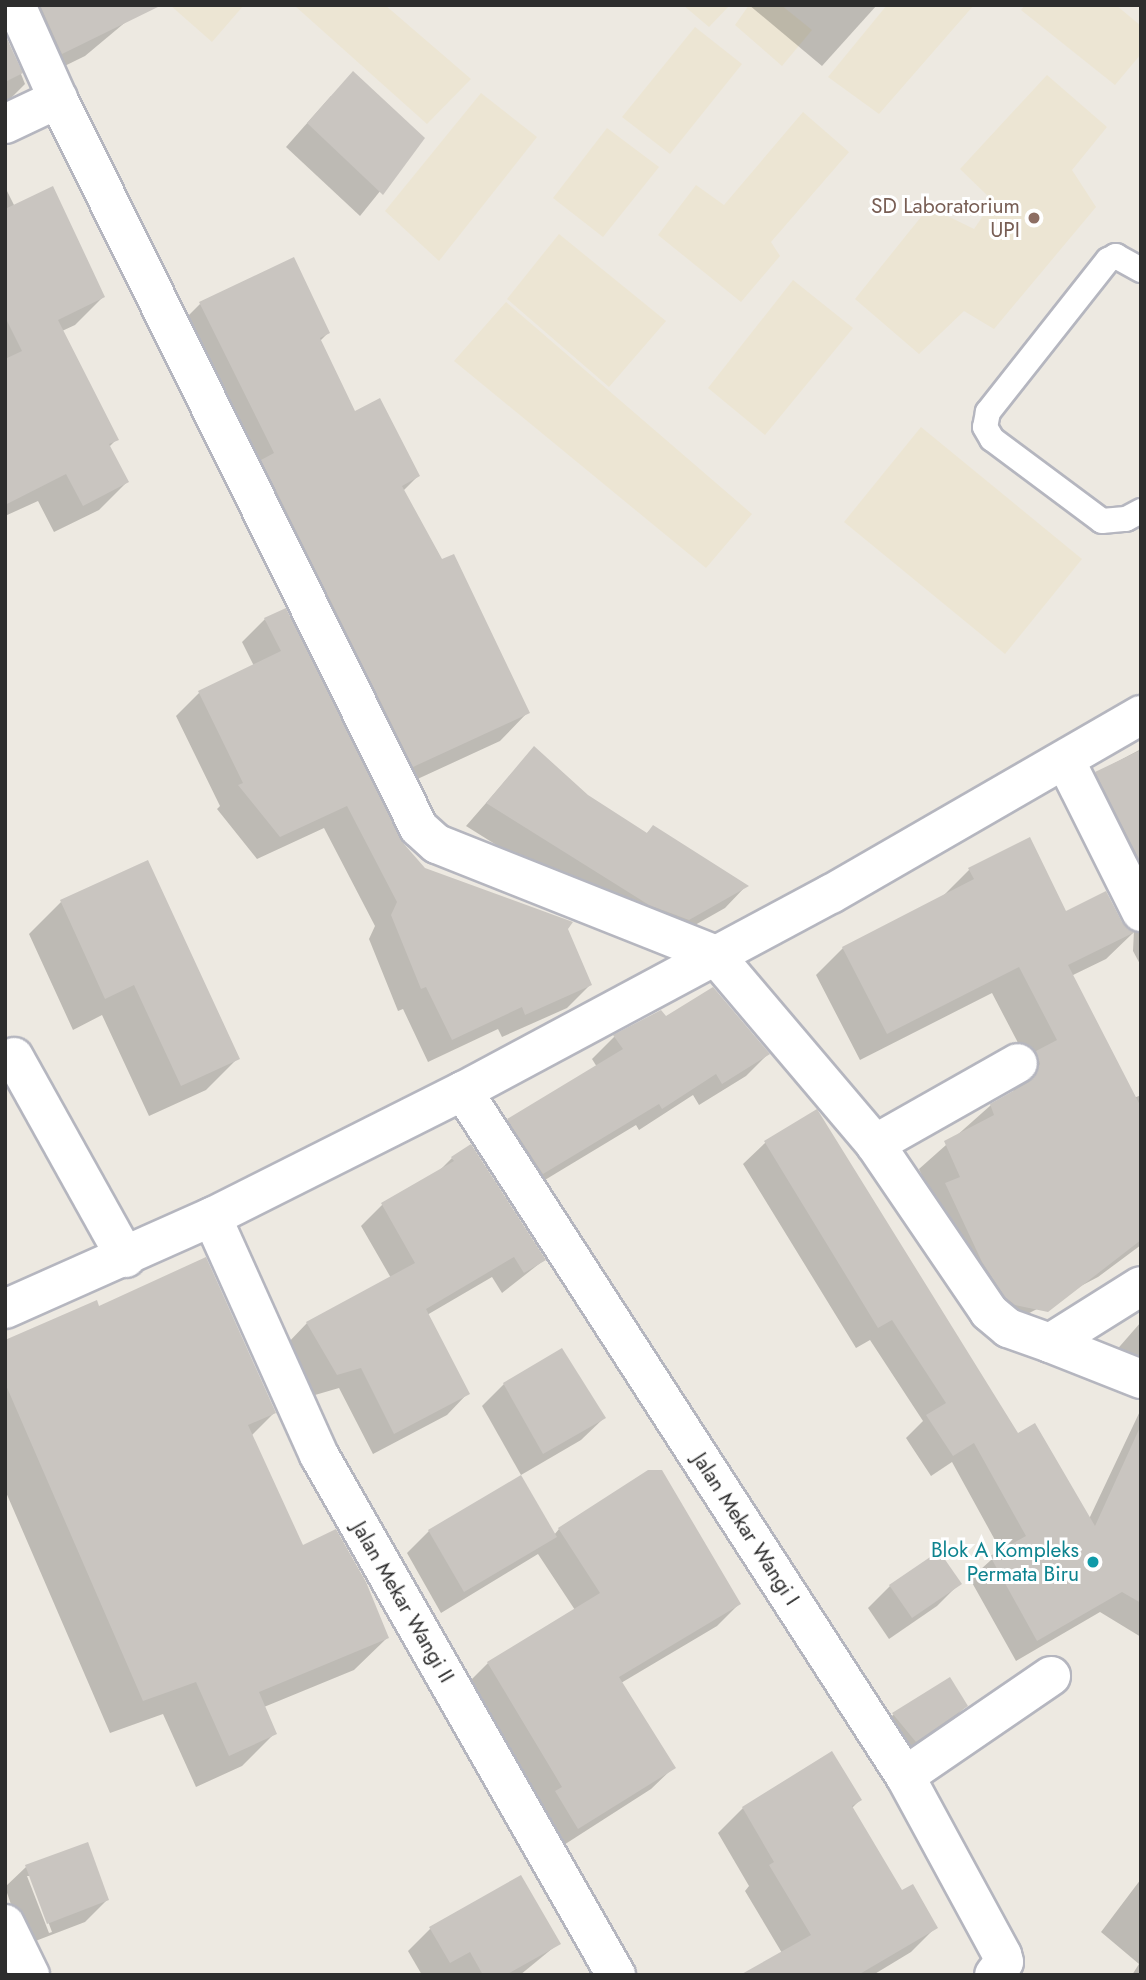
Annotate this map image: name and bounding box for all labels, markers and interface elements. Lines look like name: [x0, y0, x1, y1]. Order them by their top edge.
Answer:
place label: SD Laboratorium UPI: [871, 193, 1020, 243]
marker: SD Laboratorium UPI: [1026, 210, 1042, 226]
street label: Jalan Mekar Wangi I: [687, 1448, 805, 1610]
street label: Jalan Mekar Wangi II: [347, 1517, 459, 1687]
place label: Blok A Kompleks Permata Biru: [931, 1537, 1079, 1587]
marker: Blok A Kompleks Permata Biru: [1085, 1554, 1101, 1570]

